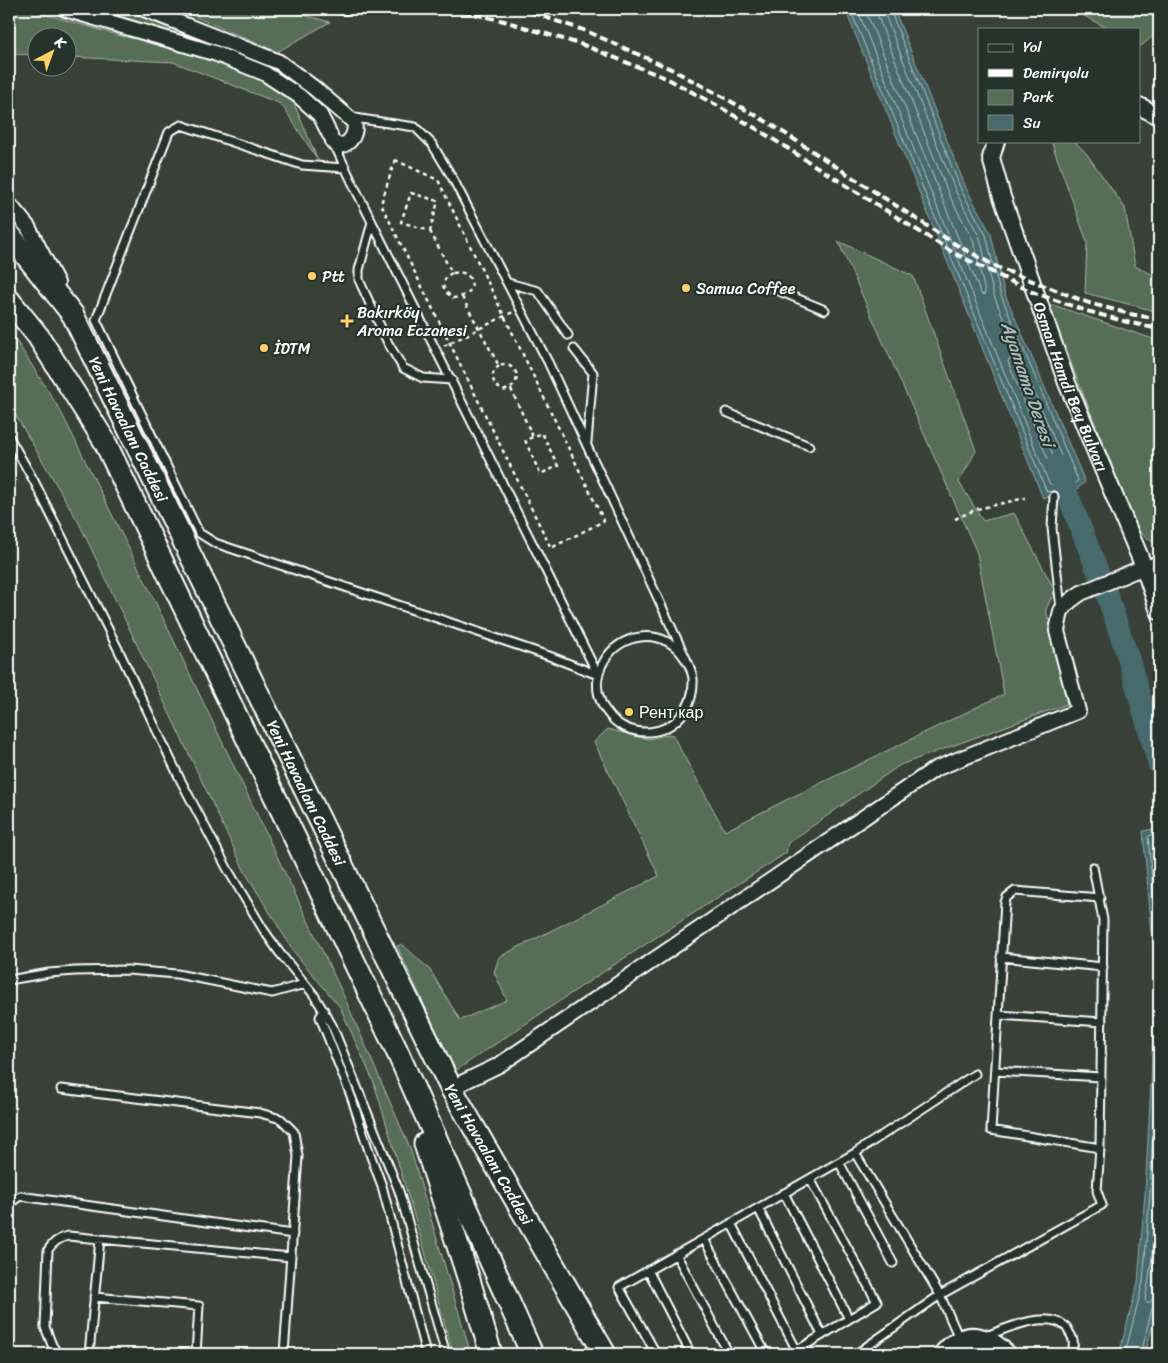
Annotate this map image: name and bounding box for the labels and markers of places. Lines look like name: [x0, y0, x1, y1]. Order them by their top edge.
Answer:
place label: Ptt: [322, 262, 345, 291]
marker: Ptt: [306, 270, 318, 282]
place label: Samua Coffee: [696, 274, 796, 303]
marker: Samua Coffee: [680, 282, 692, 294]
place label: Bakırköy Aroma Eczanesi: [356, 298, 468, 345]
marker: Bakırköy Aroma Eczanesi: [341, 315, 353, 327]
place label: İDTM: [273, 334, 311, 363]
marker: İDTM: [258, 342, 270, 354]
place label: Рент кар: [639, 698, 703, 727]
marker: Рент кар: [623, 706, 635, 718]

